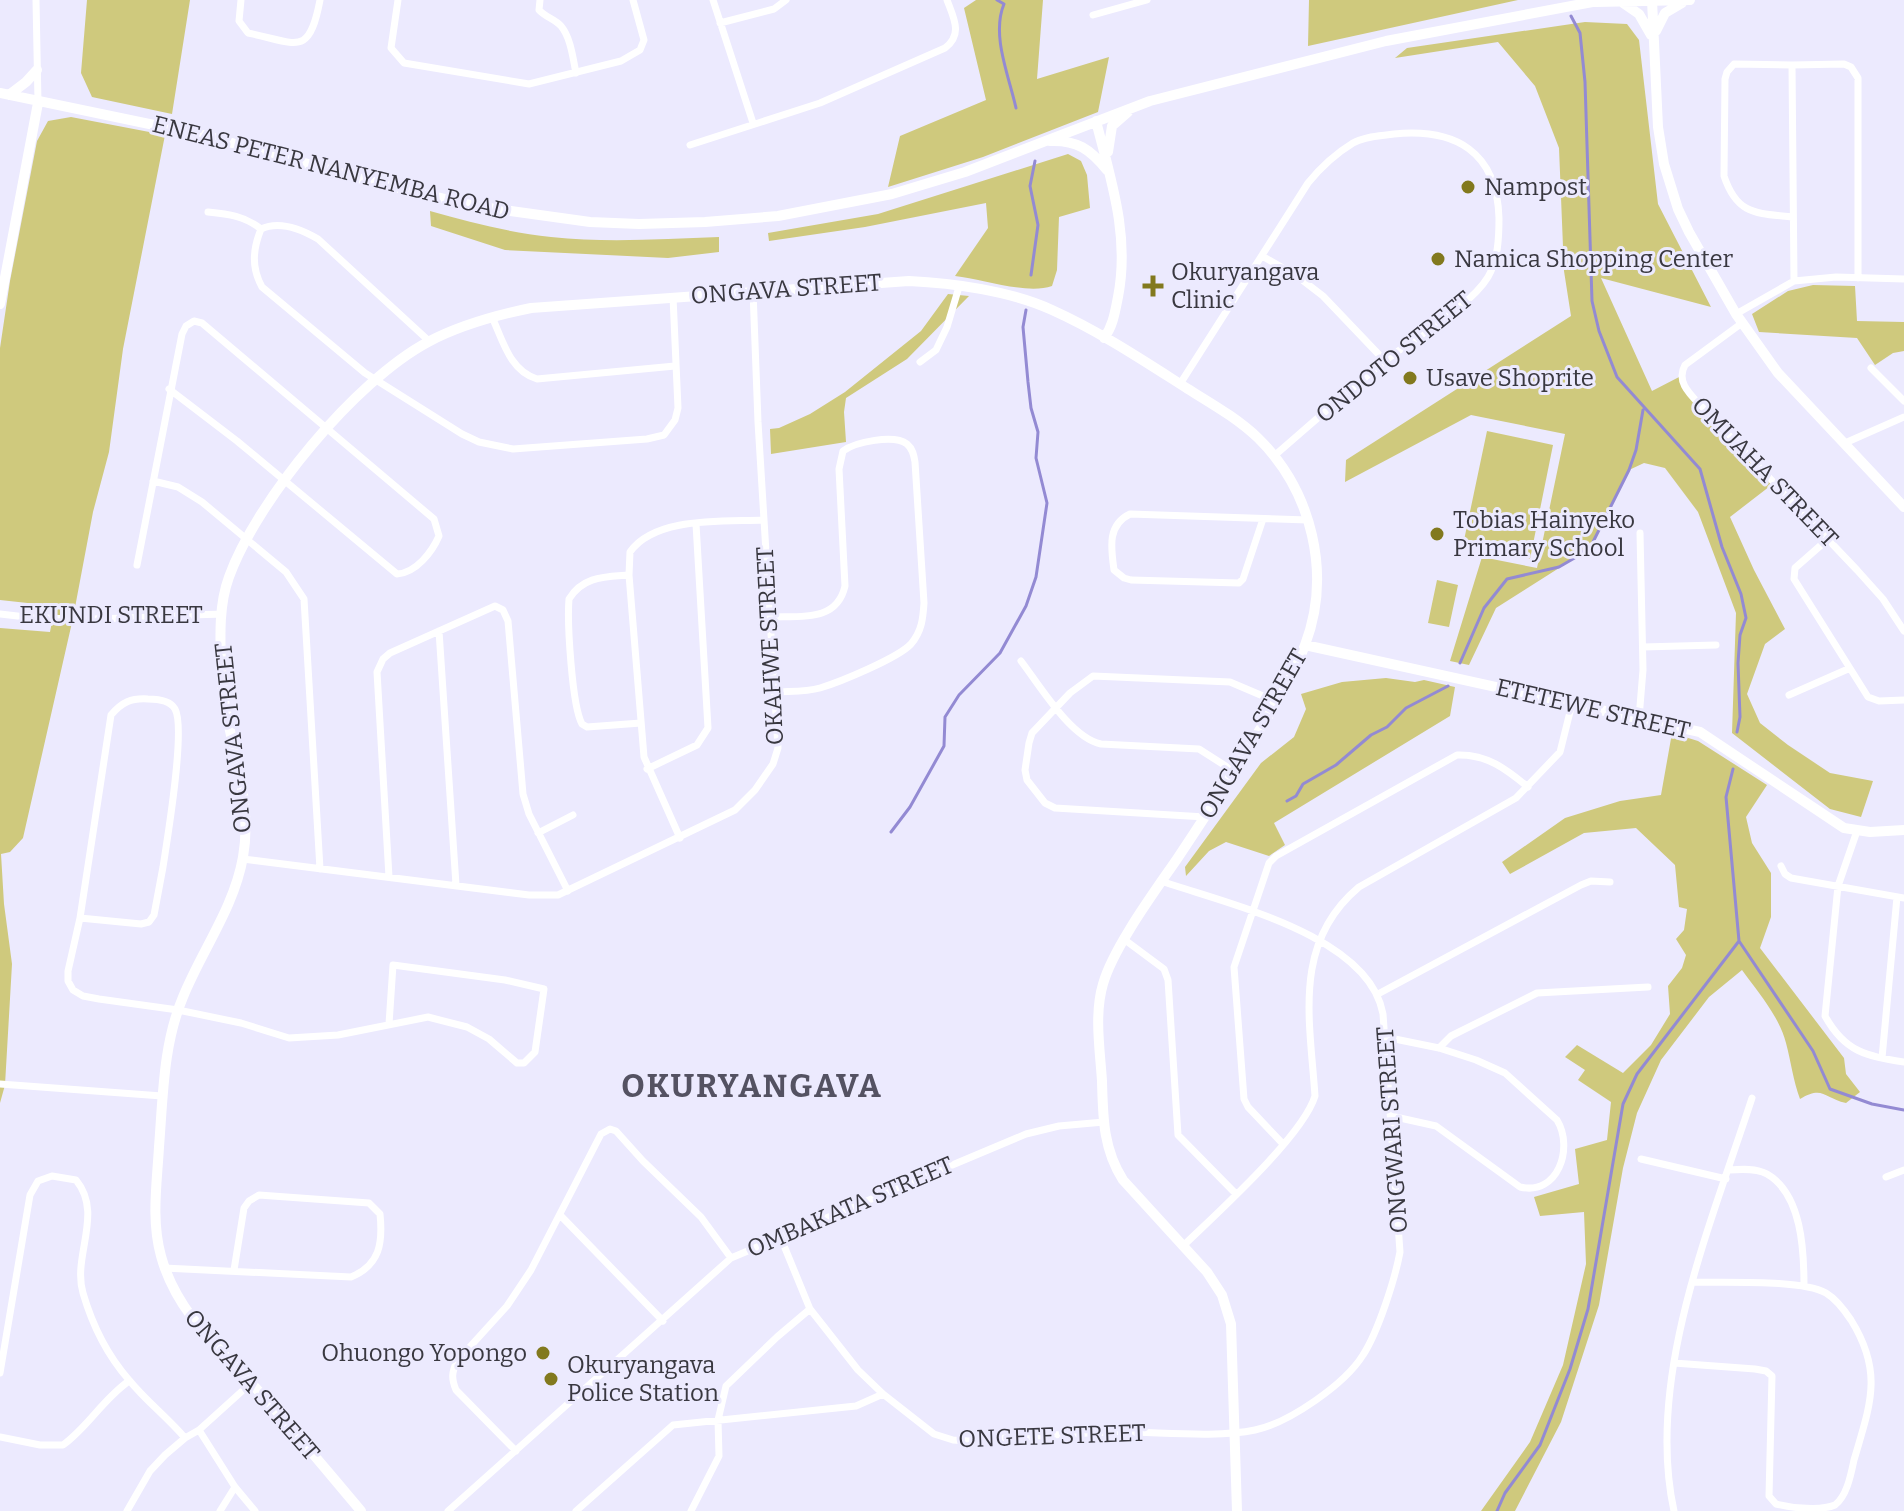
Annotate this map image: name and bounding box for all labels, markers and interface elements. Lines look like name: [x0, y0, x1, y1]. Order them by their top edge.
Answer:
street label: ENEAS PETER NANYEMBA ROAD: [149, 110, 513, 226]
place label: Nampost: [1484, 173, 1587, 201]
marker: Nampost: [1459, 178, 1477, 196]
place label: Namica Shopping Center: [1454, 245, 1734, 273]
marker: Namica Shopping Center: [1429, 250, 1447, 268]
place label: Okuryangava Clinic: [1171, 258, 1319, 314]
street label: ONGAVA STREET: [690, 268, 882, 310]
marker: Okuryangava Clinic: [1142, 275, 1164, 297]
street label: ONDOTO STREET: [1310, 285, 1478, 429]
place label: Usave Shoprite: [1426, 364, 1594, 392]
marker: Usave Shoprite: [1401, 369, 1419, 387]
street label: OMUAHA STREET: [1686, 391, 1844, 553]
place label: Tobias Hainyeko Primary School: [1453, 506, 1635, 562]
marker: Tobias Hainyeko Primary School: [1428, 525, 1446, 543]
street label: OKAHWE STREET: [751, 546, 789, 746]
street label: EKUNDI STREET: [19, 601, 203, 629]
street label: ONGAVA STREET: [209, 641, 257, 835]
street label: ONGAVA STREET: [1193, 644, 1313, 824]
street label: ETETEWE STREET: [1493, 673, 1693, 745]
street label: ONGWARI STREET: [1371, 1026, 1413, 1234]
district label: OKURYANGAVA: [621, 1067, 883, 1105]
street label: OMBAKATA STREET: [743, 1151, 957, 1263]
street label: ONGAVA STREET: [179, 1304, 325, 1466]
place label: Ohuongo Yopongo: [321, 1339, 527, 1367]
marker: Ohuongo Yopongo: [534, 1344, 552, 1362]
place label: Okuryangava Police Station: [567, 1351, 719, 1407]
marker: Okuryangava Police Station: [542, 1370, 560, 1388]
street label: ONGETE STREET: [958, 1419, 1146, 1453]

